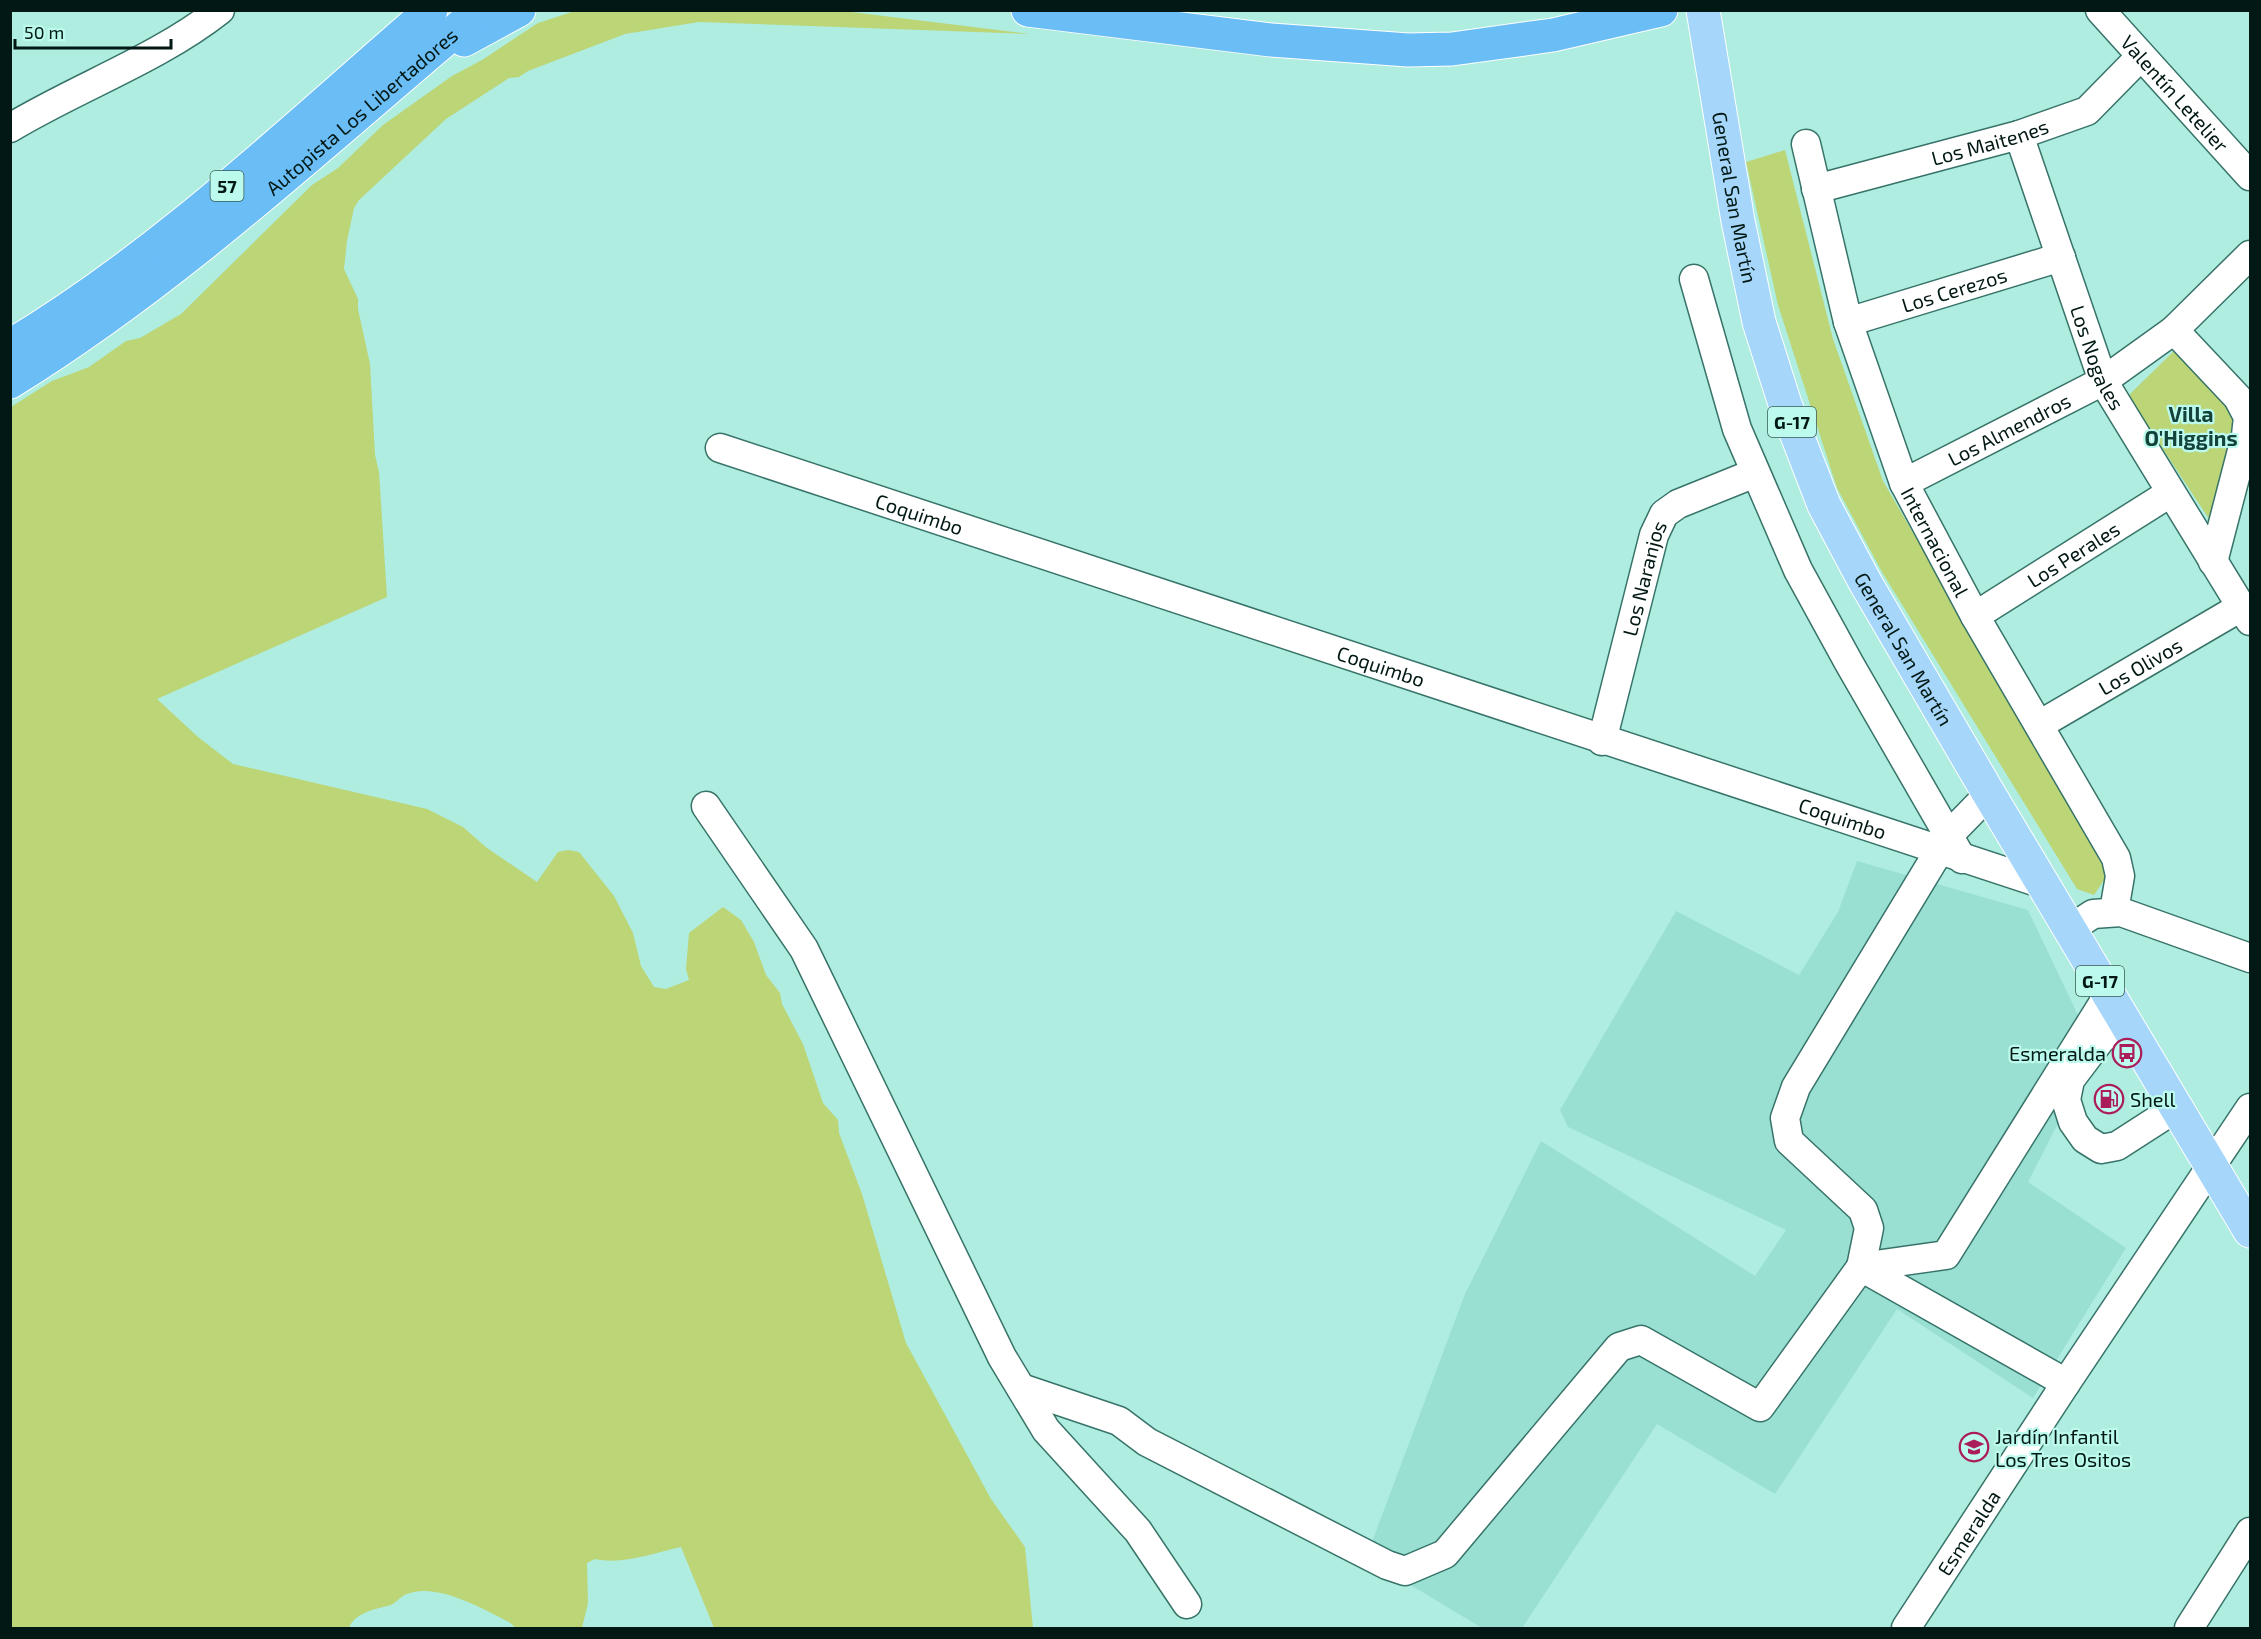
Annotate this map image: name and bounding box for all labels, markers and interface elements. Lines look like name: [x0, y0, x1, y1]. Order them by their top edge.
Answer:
scale bar: [15, 12, 171, 50]
text: 50 m: [24, 21, 64, 43]
street label: Autopista Los Libertadores: [261, 23, 462, 200]
street label: Valentín Letelier: [2116, 30, 2234, 156]
street label: General San Martín: [1708, 110, 1763, 285]
street label: Los Maitenes: [1929, 114, 2052, 170]
road number: 57: [210, 171, 244, 201]
street label: Los Cerezos: [1899, 262, 2010, 317]
street label: Los Nogales: [2066, 302, 2130, 414]
street label: Los Almendros: [1944, 388, 2074, 471]
district label: Villa O'Higgins: [2144, 401, 2238, 450]
road number: G-17: [1768, 407, 1816, 437]
street label: Internacional: [1896, 483, 1974, 601]
street label: Coquimbo: [873, 488, 966, 539]
street label: Los Naranjos: [1617, 516, 1671, 639]
street label: Los Perales: [2022, 516, 2124, 592]
street label: General San Martín: [1850, 568, 1958, 730]
street label: Los Olivos: [2094, 632, 2186, 700]
street label: Coquimbo: [1334, 640, 1428, 691]
street label: Coquimbo: [1796, 792, 1890, 844]
road number: G-17: [2076, 966, 2124, 996]
bus stop icon: Esmeralda: [2111, 1037, 2143, 1069]
place label: Esmeralda: [2009, 1041, 2106, 1065]
fuel station icon: Shell: [2093, 1083, 2125, 1115]
place label: Shell: [2130, 1087, 2176, 1111]
place label: Jardín Infantil Los Tres Ositos: [1995, 1424, 2131, 1471]
school or university icon: Jardín Infantil Los Tres Ositos: [1958, 1431, 1990, 1463]
street label: Esmeralda: [1932, 1485, 2005, 1580]

